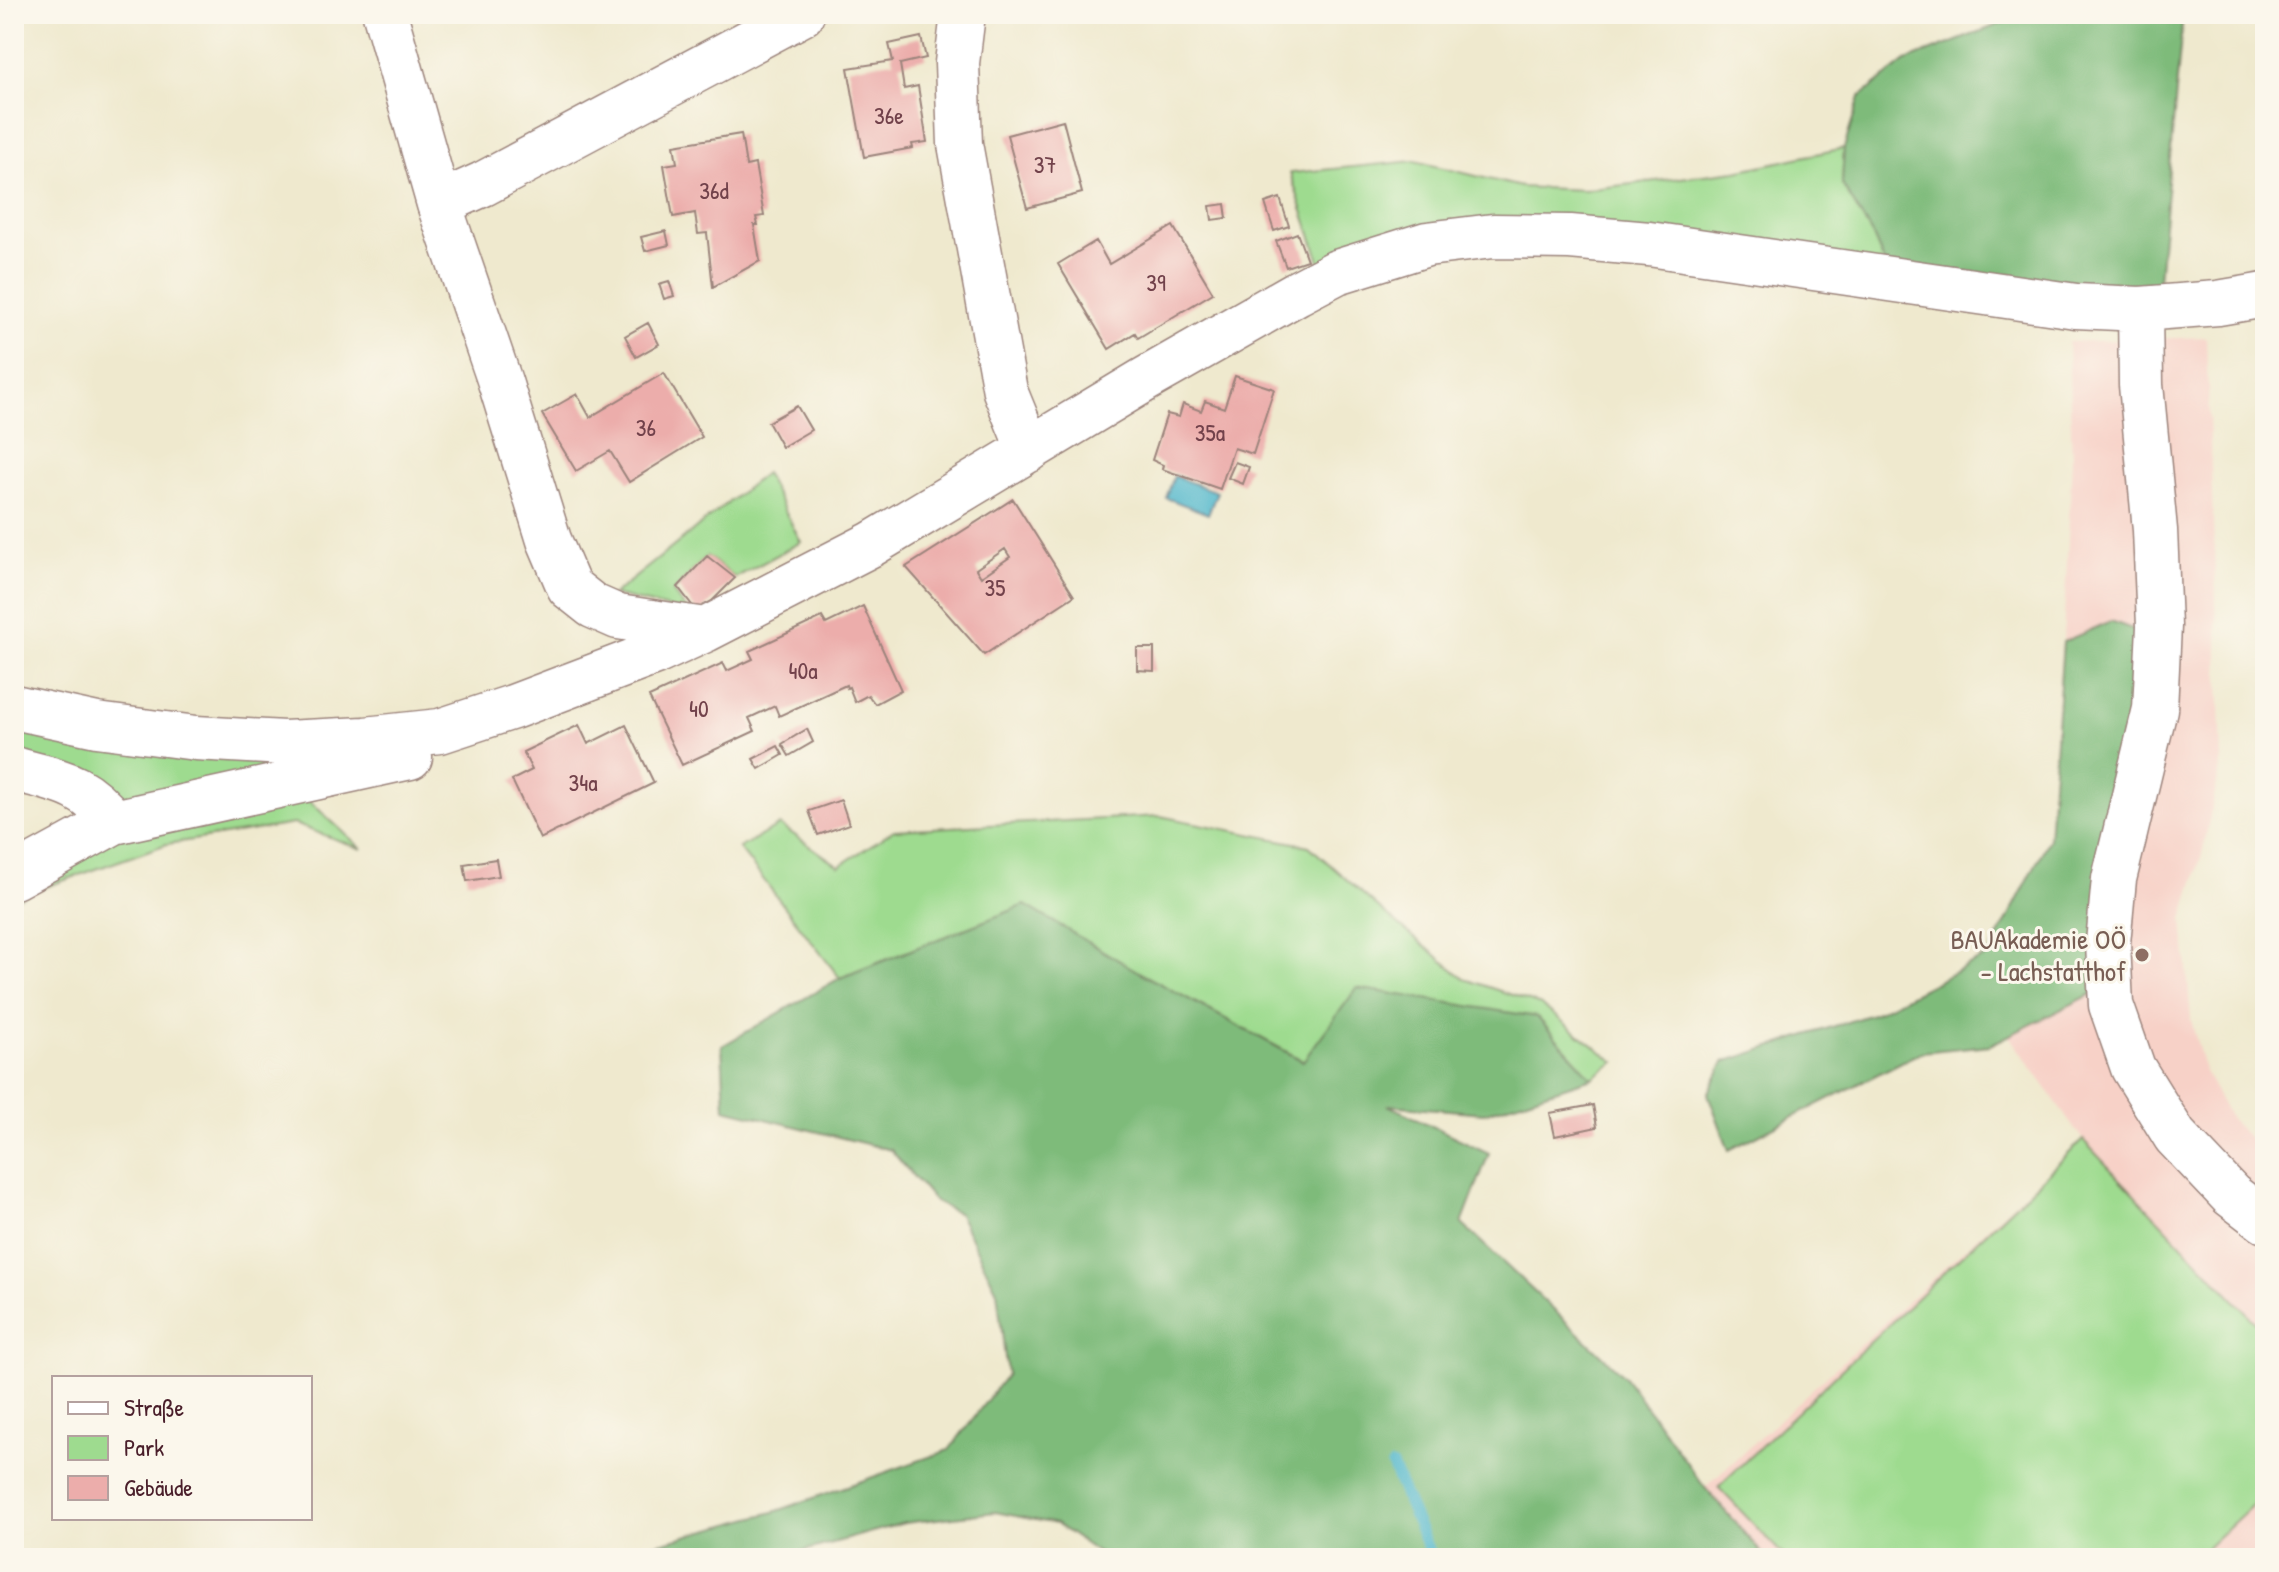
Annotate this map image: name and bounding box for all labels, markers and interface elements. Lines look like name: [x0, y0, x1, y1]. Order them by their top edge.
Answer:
house number: 36e: [874, 99, 904, 131]
house number: 37: [1034, 148, 1056, 180]
house number: 36d: [699, 174, 729, 206]
house number: 39: [1146, 266, 1166, 298]
house number: 36: [636, 411, 656, 443]
house number: 35a: [1195, 416, 1225, 448]
house number: 35: [985, 571, 1005, 603]
house number: 40a: [788, 654, 818, 686]
house number: 40: [689, 692, 709, 724]
house number: 34a: [568, 766, 598, 798]
place label: BAUAkademie OÖ - Lachstatthof: [1950, 920, 2126, 990]
marker: BAUAkademie OÖ - Lachstatthof: [2133, 946, 2151, 964]
legend: [52, 1376, 312, 1520]
text: Straße: [124, 1391, 185, 1423]
text: Park: [124, 1431, 164, 1463]
text: Gebäude: [124, 1471, 193, 1503]

